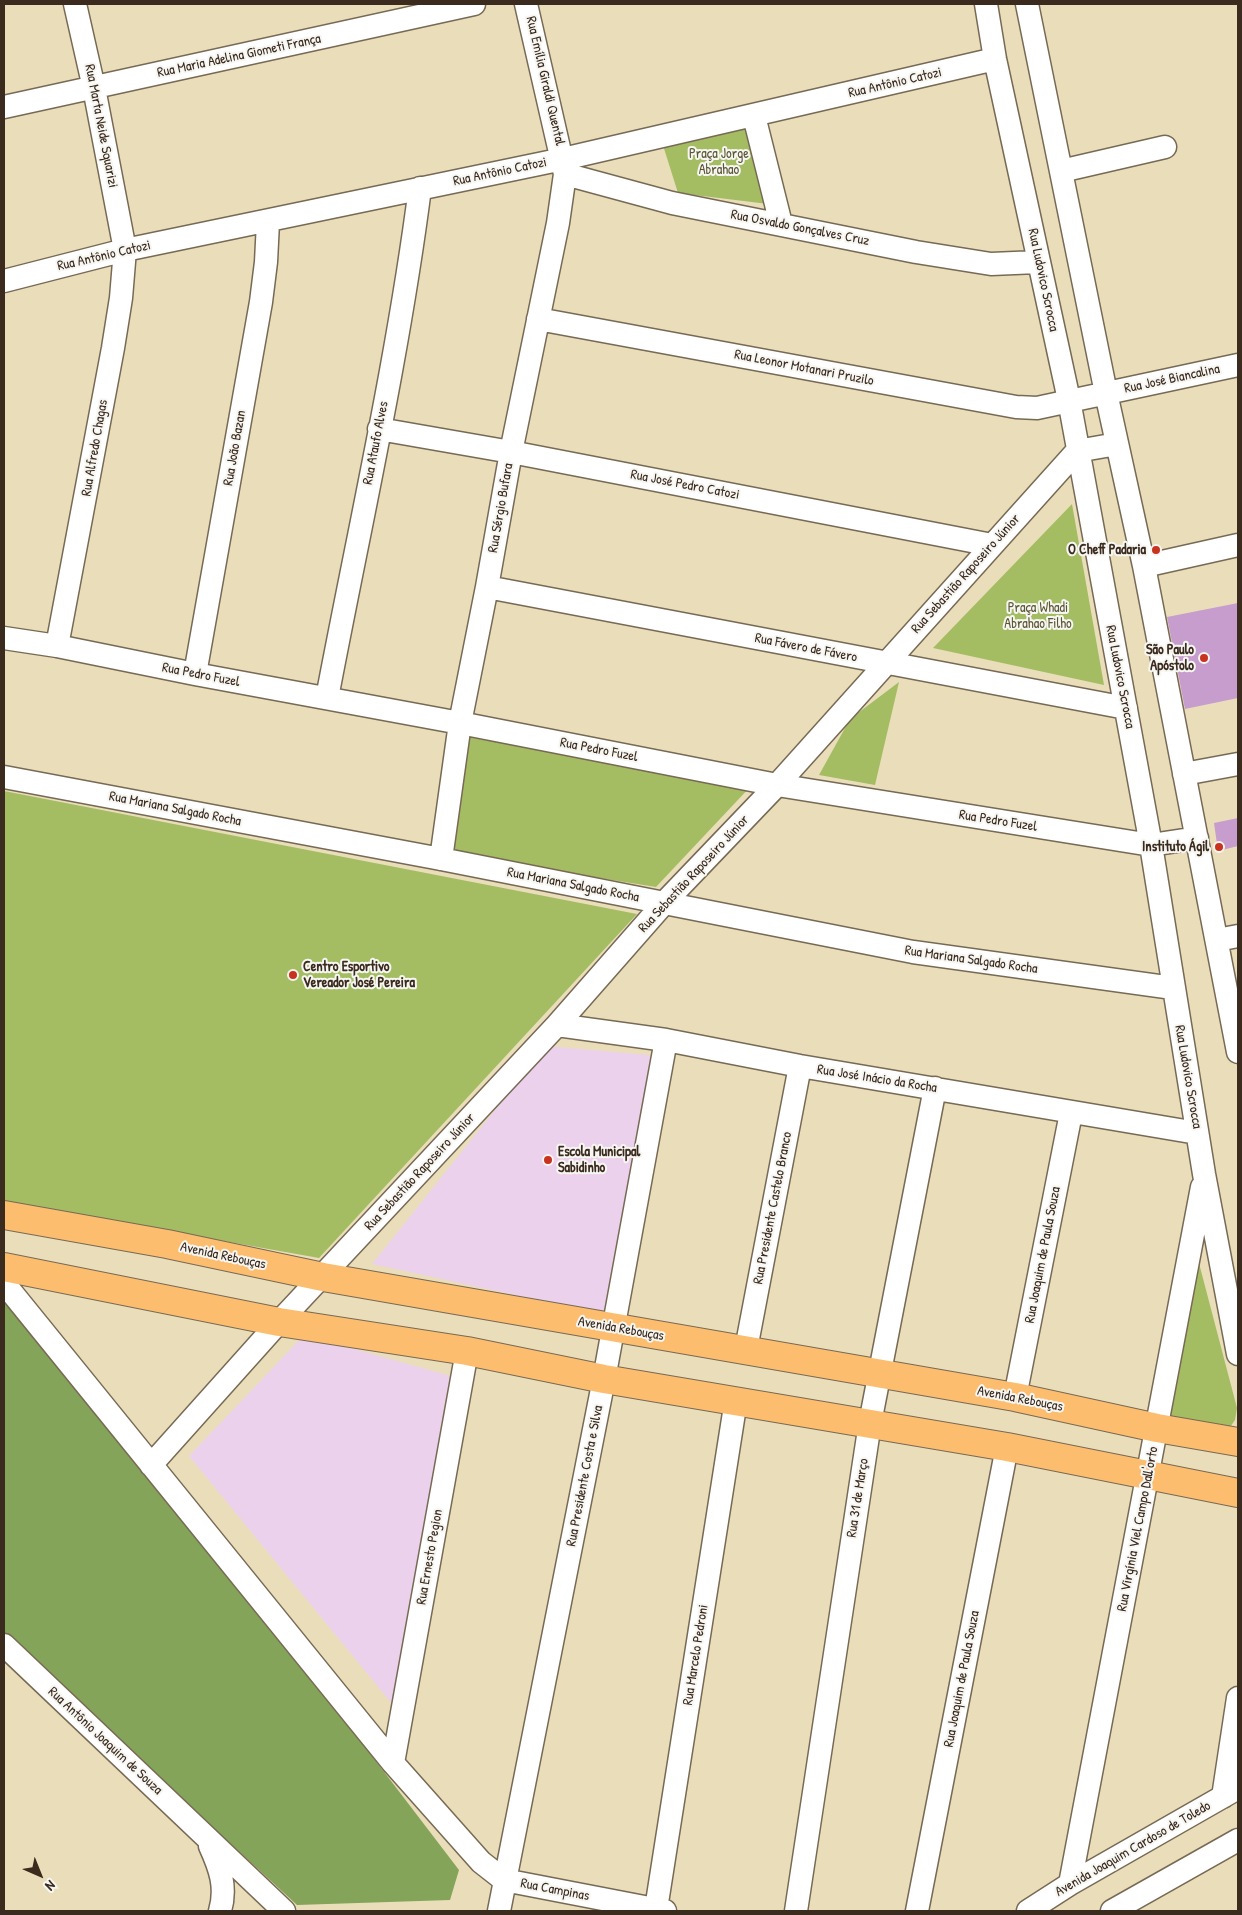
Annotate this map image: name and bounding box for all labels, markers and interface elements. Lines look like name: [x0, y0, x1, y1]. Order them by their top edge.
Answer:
street label: Rua Emília Giraldi Quental: [522, 15, 568, 147]
street label: Rua Maria Adelina Giometi França: [156, 30, 322, 82]
street label: Rua Marta Neide Squarizi: [81, 63, 121, 189]
street label: Rua Antônio Catozi: [847, 64, 943, 102]
park label: Praça Jorge Abrahao: [689, 146, 749, 178]
street label: Rua Antônio Catozi: [452, 154, 548, 190]
street label: Rua Osvaldo Gonçalves Cruz: [729, 206, 871, 250]
street label: Rua Ludovico Scrocca: [1024, 227, 1062, 333]
street label: Rua Antônio Catozi: [56, 237, 152, 275]
street label: Rua Leonor Motanari Pruzilo: [733, 346, 875, 390]
street label: Rua José Biancalina: [1123, 361, 1221, 397]
street label: Rua Alfredo Chagas: [78, 398, 112, 498]
street label: Rua Ataufo Alves: [360, 400, 392, 486]
street label: Rua João Bazan: [220, 409, 250, 487]
street label: Rua Sérgio Bufara: [485, 462, 517, 554]
street label: Rua José Pedro Catozi: [629, 466, 741, 504]
street label: Rua Sebastião Raposeiro Júnior: [908, 511, 1024, 637]
place label: O Cheff Padaria: [1068, 542, 1146, 558]
marker: O Cheff Padaria: [1150, 544, 1162, 556]
park label: Praça Whadi Abrahao Filho: [1004, 600, 1072, 632]
street label: Rua Ludovico Scrocca: [1102, 624, 1138, 730]
street label: Rua Fávero de Fávero: [753, 630, 859, 666]
place label: São Paulo Apóstolo: [1146, 642, 1194, 674]
marker: São Paulo Apóstolo: [1198, 652, 1210, 664]
street label: Rua Pedro Fuzel: [161, 659, 241, 691]
street label: Rua Pedro Fuzel: [559, 734, 639, 766]
street label: Rua Mariana Salgado Rocha: [108, 788, 242, 830]
street label: Rua Pedro Fuzel: [958, 807, 1038, 835]
street label: Rua Sebastião Raposeiro Júnior: [635, 812, 753, 936]
place label: Instituto Ágil: [1142, 839, 1209, 855]
marker: Instituto Ágil: [1213, 841, 1225, 853]
street label: Rua Mariana Salgado Rocha: [506, 864, 640, 906]
street label: Rua Mariana Salgado Rocha: [903, 942, 1039, 978]
place label: Centro Esportivo Vereador José Pereira: [303, 959, 415, 992]
marker: Centro Esportivo Vereador José Pereira: [287, 969, 299, 981]
street label: Rua Ludovico Scrocca: [1171, 1024, 1205, 1130]
street label: Rua José Inácio da Rocha: [816, 1061, 938, 1097]
street label: Rua Sebastião Raposeiro Júnior: [361, 1110, 479, 1234]
street label: Rua Presidente Castelo Branco: [750, 1130, 796, 1286]
place label: Escola Municipal Sabidinho: [558, 1144, 640, 1176]
marker: Escola Municipal Sabidinho: [542, 1154, 554, 1166]
street label: Rua Joaquim de Paula Souza: [1022, 1185, 1064, 1325]
street label: Avenida Rebouças: [179, 1239, 267, 1273]
street label: Avenida Rebouças: [577, 1313, 665, 1345]
street label: Avenida Rebouças: [976, 1382, 1064, 1416]
street label: Rua Presidente Costa e Silva: [563, 1404, 607, 1548]
street label: Rua Virgínia Viel Campo Dall'orto: [1114, 1445, 1162, 1613]
street label: Rua 31 de Março: [843, 1457, 873, 1539]
street label: Rua Ernesto Pegion: [413, 1508, 447, 1606]
street label: Rua Marcelo Pedroni: [680, 1603, 712, 1707]
street label: Rua Joaquim de Paula Souza: [941, 1609, 983, 1749]
street label: Rua Antônio Joaquim de Souza: [44, 1684, 166, 1798]
street label: Avenida Joaquim Cardoso de Toledo: [1052, 1798, 1214, 1900]
north arrow: [15, 1850, 65, 1900]
street label: Rua Campinas: [519, 1875, 591, 1905]
text: N: [41, 1877, 60, 1896]

